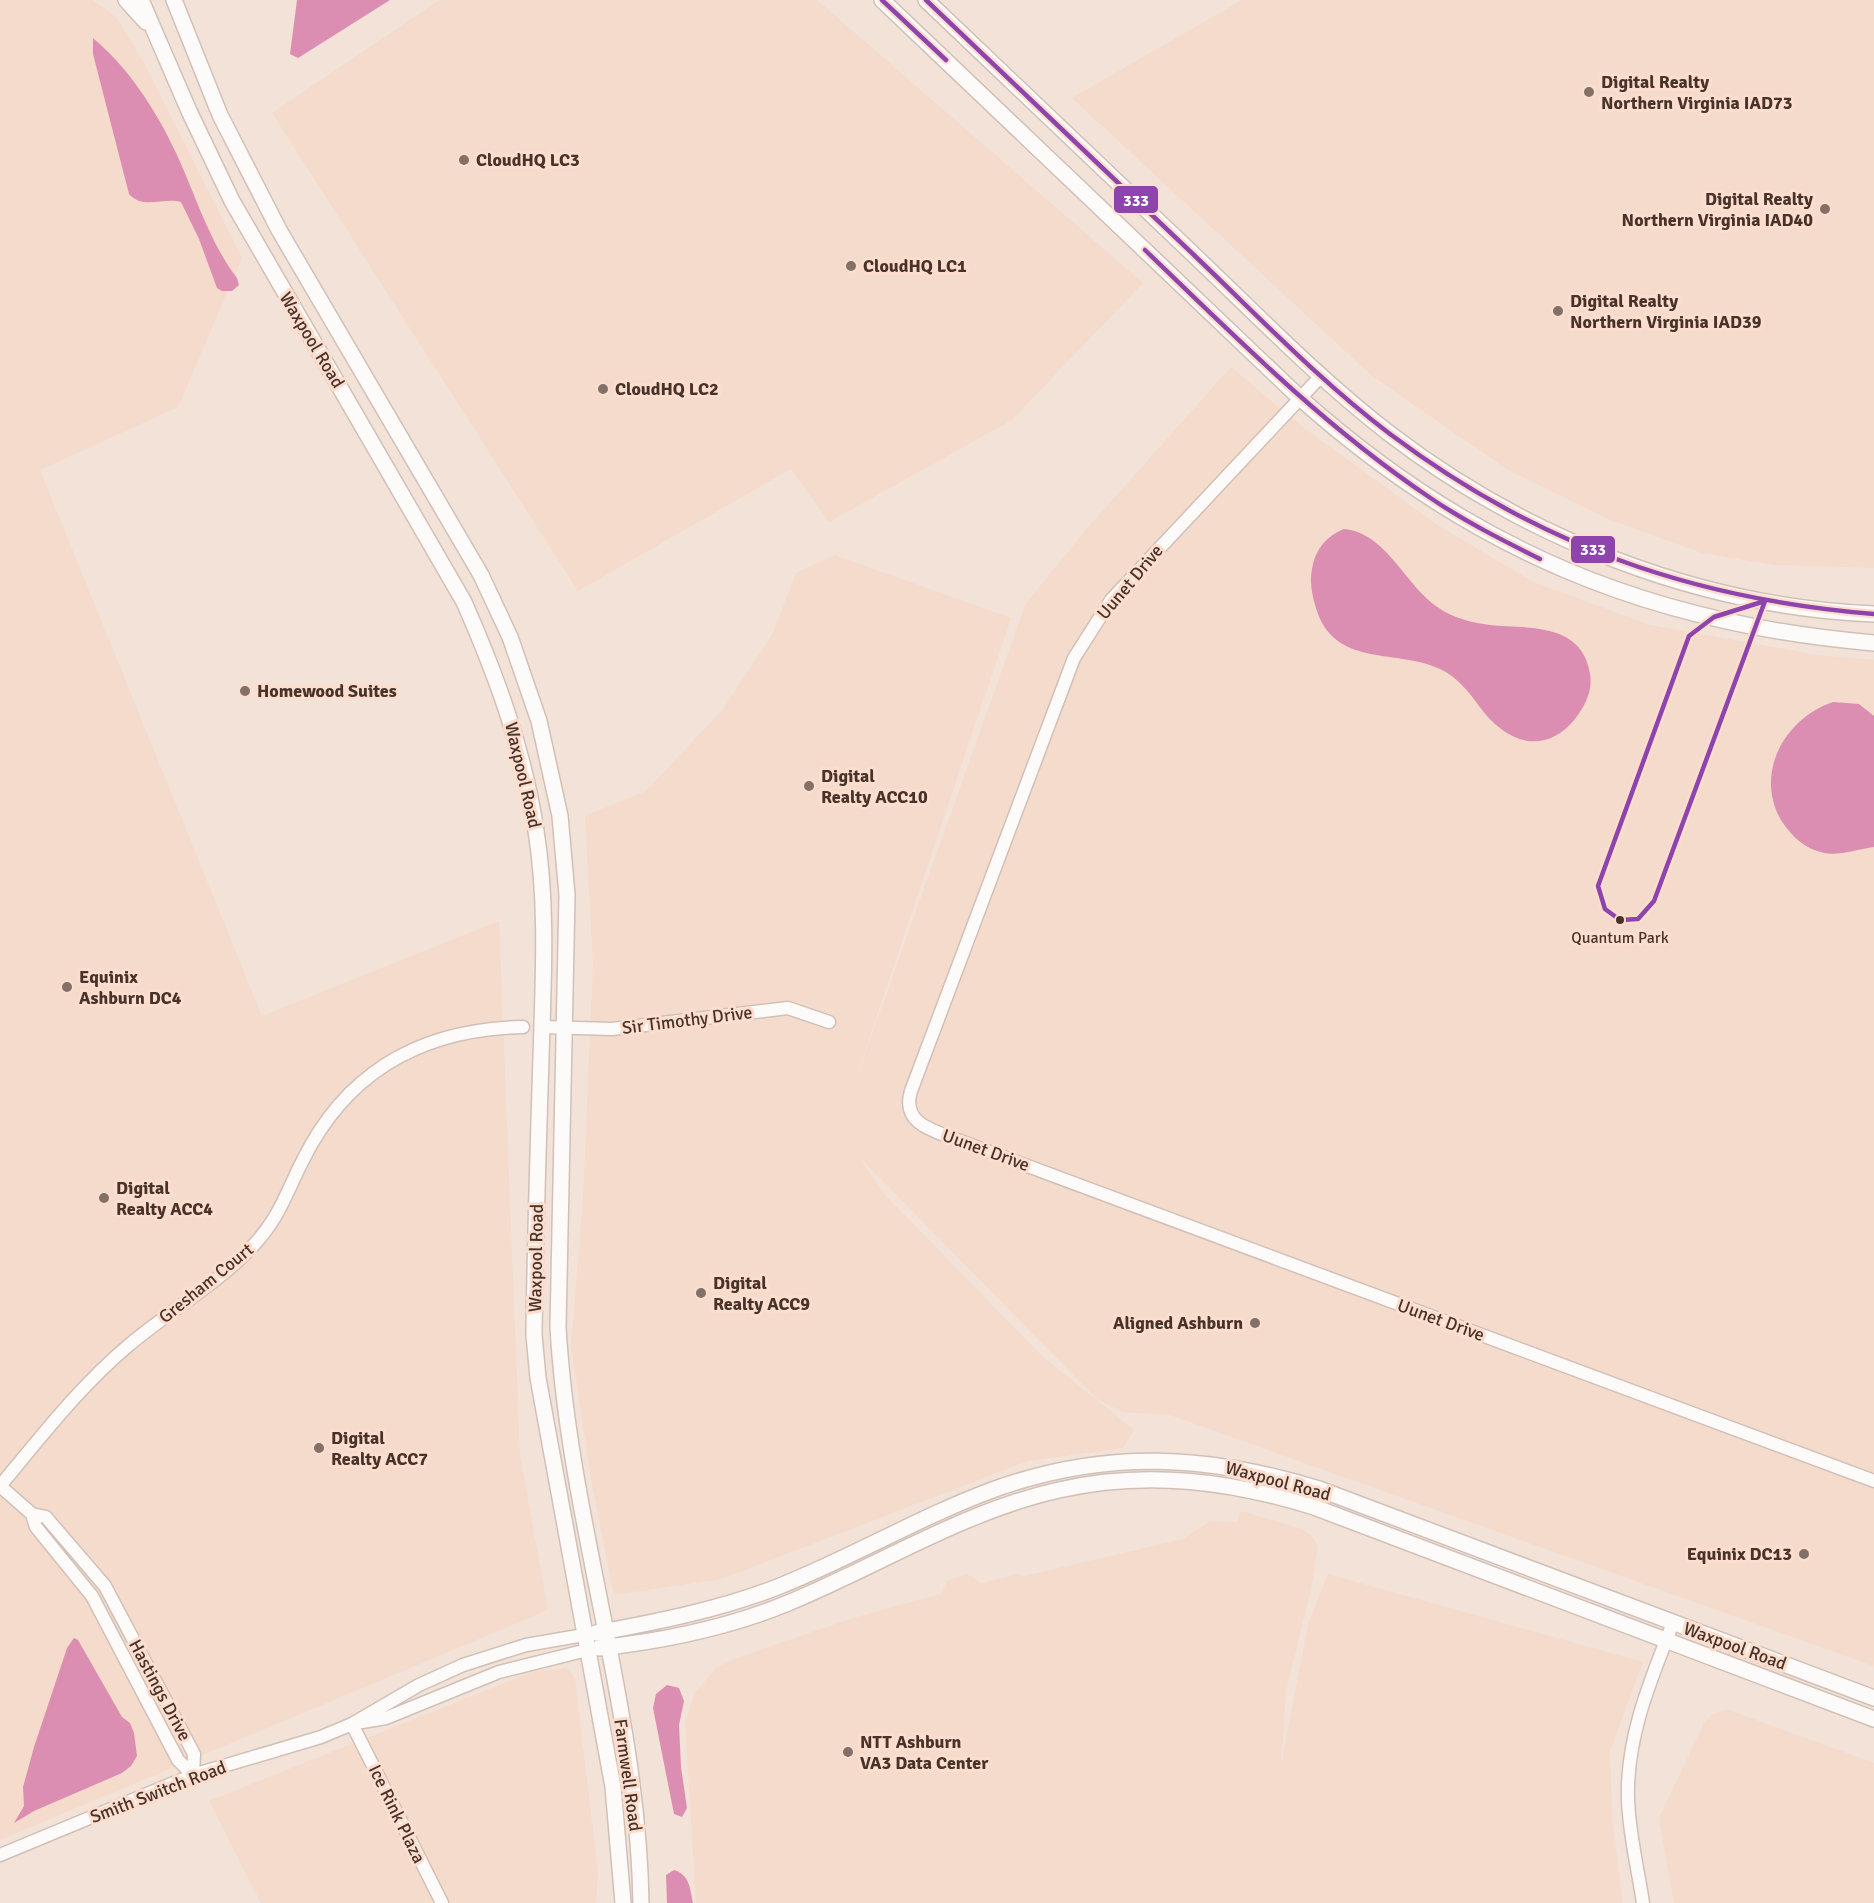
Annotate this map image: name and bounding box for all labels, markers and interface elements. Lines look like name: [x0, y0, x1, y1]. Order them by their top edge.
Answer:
place label: Digital Realty Northern Virginia IAD73: [1601, 71, 1792, 114]
marker: Digital Realty Northern Virginia IAD73: [1582, 85, 1596, 99]
place label: CloudHQ LC3: [476, 149, 580, 171]
marker: CloudHQ LC3: [457, 153, 471, 167]
line badge: 333: [1113, 185, 1159, 214]
place label: Digital Realty Northern Virginia IAD40: [1622, 188, 1813, 231]
text: 333: [1123, 191, 1149, 211]
marker: Digital Realty Northern Virginia IAD40: [1818, 202, 1832, 216]
place label: CloudHQ LC1: [863, 255, 967, 277]
marker: CloudHQ LC1: [844, 259, 858, 273]
street label: Waxpool Road: [275, 288, 349, 392]
place label: Digital Realty Northern Virginia IAD39: [1570, 290, 1762, 333]
marker: Digital Realty Northern Virginia IAD39: [1551, 304, 1565, 318]
place label: CloudHQ LC2: [615, 378, 719, 400]
marker: CloudHQ LC2: [596, 382, 610, 396]
line badge: 333: [1570, 535, 1616, 564]
street label: Uunet Drive: [1092, 540, 1168, 624]
text: 333: [1580, 540, 1606, 560]
place label: Homewood Suites: [257, 680, 397, 702]
marker: Homewood Suites: [238, 684, 252, 698]
street label: Waxpool Road: [500, 720, 546, 830]
place label: Digital Realty ACC10: [821, 765, 928, 808]
marker: Digital Realty ACC10: [802, 779, 816, 793]
marker: Quantum Park: [1614, 914, 1626, 926]
place label: Quantum Park: [1571, 928, 1669, 948]
place label: Equinix Ashburn DC4: [79, 966, 182, 1009]
marker: Equinix Ashburn DC4: [60, 980, 74, 994]
street label: Sir Timothy Drive: [621, 1001, 753, 1039]
street label: Uunet Drive: [939, 1124, 1033, 1176]
place label: Digital Realty ACC4: [116, 1177, 213, 1220]
marker: Digital Realty ACC4: [97, 1191, 111, 1205]
street label: Waxpool Road: [524, 1204, 548, 1312]
street label: Gresham Court: [154, 1238, 258, 1328]
place label: Digital Realty ACC9: [713, 1272, 810, 1315]
marker: Digital Realty ACC9: [694, 1286, 708, 1300]
street label: Uunet Drive: [1394, 1294, 1488, 1346]
place label: Aligned Ashburn: [1113, 1312, 1243, 1334]
marker: Aligned Ashburn: [1248, 1316, 1262, 1330]
place label: Digital Realty ACC7: [331, 1427, 428, 1470]
marker: Digital Realty ACC7: [312, 1441, 326, 1455]
street label: Waxpool Road: [1223, 1456, 1333, 1506]
place label: Equinix DC13: [1687, 1543, 1792, 1565]
marker: Equinix DC13: [1797, 1547, 1811, 1561]
street label: Waxpool Road: [1680, 1617, 1790, 1675]
street label: Hastings Drive: [124, 1635, 196, 1745]
street label: Farmwell Road: [609, 1717, 647, 1833]
place label: NTT Ashburn VA3 Data Center: [860, 1731, 989, 1774]
marker: NTT Ashburn VA3 Data Center: [841, 1745, 855, 1759]
street label: Smith Switch Road: [87, 1756, 229, 1828]
street label: Ice Rink Plaza: [364, 1761, 430, 1867]

